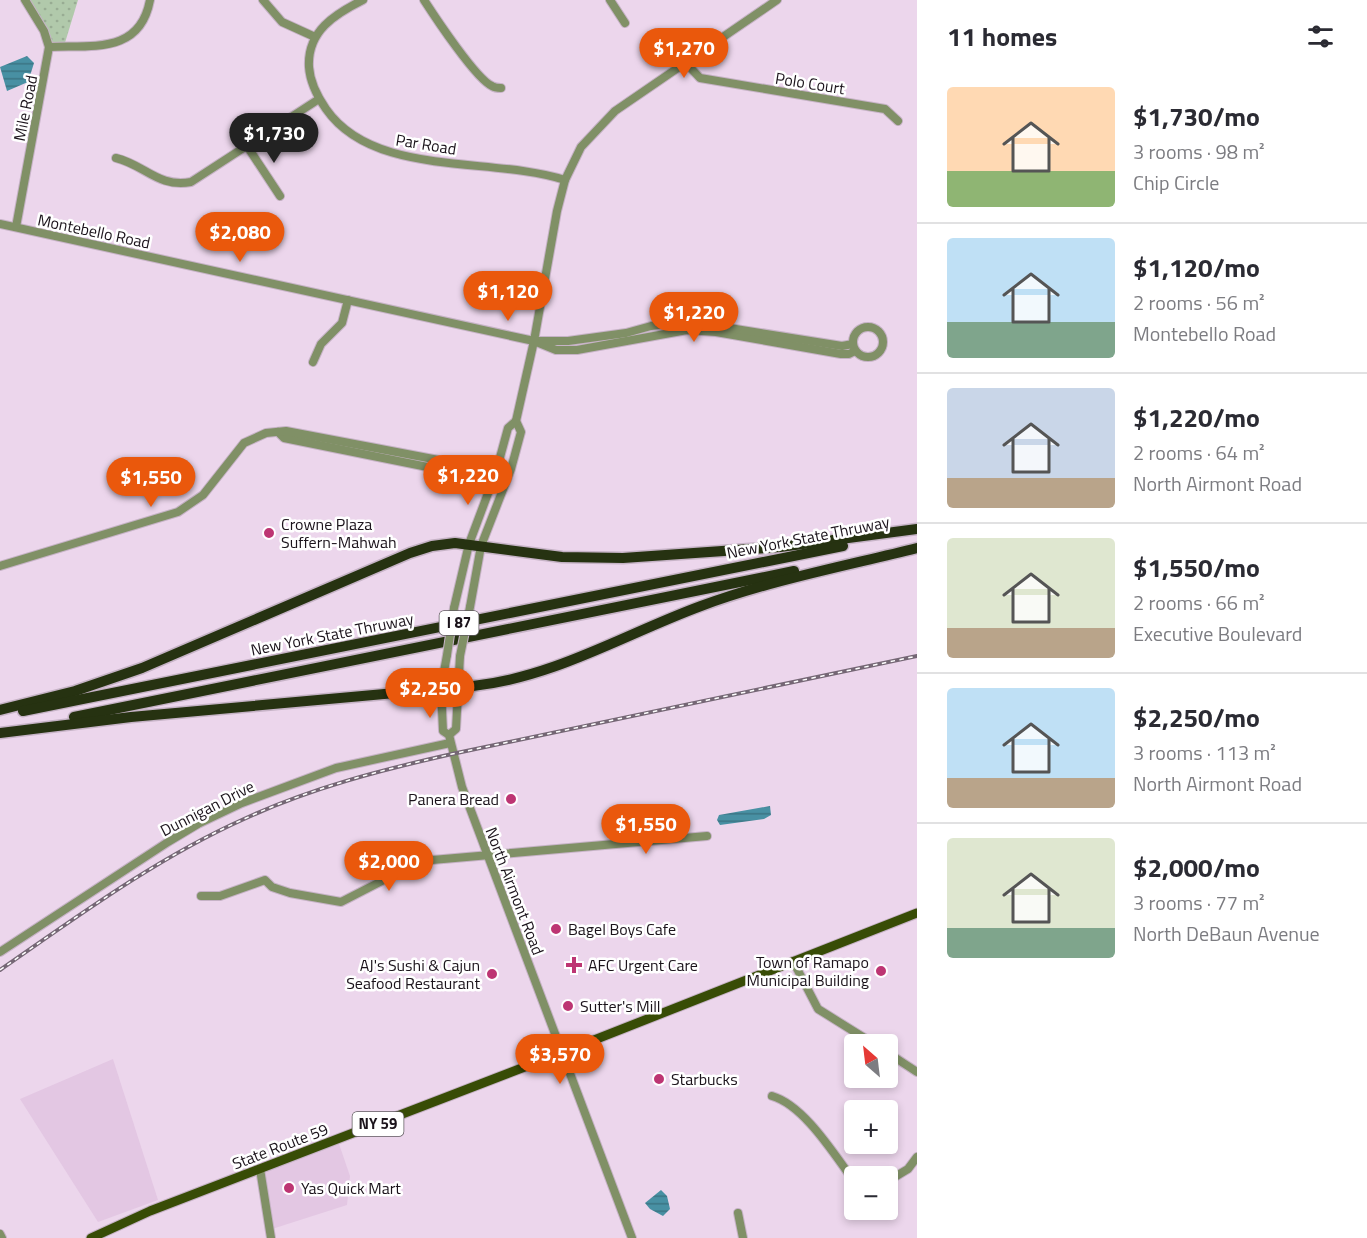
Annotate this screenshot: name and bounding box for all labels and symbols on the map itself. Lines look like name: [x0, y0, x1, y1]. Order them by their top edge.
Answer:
pin: $1,270: [635, 28, 733, 79]
street label: Polo Court: [773, 66, 847, 100]
street label: Mile Road: [7, 73, 43, 143]
pin: $1,730: [225, 113, 323, 164]
street label: Par Road: [394, 127, 458, 161]
street label: Montebello Road: [35, 207, 153, 255]
pin: $2,080: [191, 212, 289, 263]
pin: $1,120: [459, 271, 557, 322]
pin: $1,220: [645, 292, 743, 343]
pin: $1,220: [419, 455, 517, 506]
pin: $1,550: [102, 457, 200, 508]
street label: New York State Thruway: [725, 509, 892, 565]
place label: Crowne Plaza Suffern-Mahwah: [281, 512, 397, 554]
marker: Crowne Plaza Suffern-Mahwah: [262, 526, 276, 540]
street label: New York State Thruway: [249, 606, 416, 662]
road number: I 87: [440, 611, 478, 635]
pin: $2,250: [381, 668, 479, 719]
street label: Dunnigan Drive: [156, 774, 258, 842]
place label: Panera Bread: [408, 787, 499, 811]
marker: Panera Bread: [504, 792, 518, 806]
pin: $1,550: [597, 804, 695, 855]
street label: North Airmont Road: [480, 824, 550, 958]
pin: $2,000: [340, 841, 438, 892]
place label: Bagel Boys Cafe: [568, 917, 676, 941]
marker: Bagel Boys Cafe: [549, 922, 563, 936]
place label: Town of Ramapo Municipal Building: [746, 950, 869, 992]
place label: AJ's Sushi & Cajun Seafood Restaurant: [346, 953, 480, 995]
place label: AFC Urgent Care: [588, 953, 698, 977]
marker: AFC Urgent Care: [565, 956, 583, 974]
marker: Town of Ramapo Municipal Building: [874, 964, 888, 978]
marker: AJ's Sushi & Cajun Seafood Restaurant: [485, 967, 499, 981]
place label: Sutter's Mill: [580, 994, 661, 1018]
marker: Sutter's Mill: [561, 999, 575, 1013]
pin: $3,570: [511, 1034, 609, 1085]
north arrow: [844, 1034, 898, 1088]
place label: Starbucks: [671, 1067, 738, 1091]
marker: Starbucks: [652, 1072, 666, 1086]
road number: NY 59: [352, 1112, 404, 1136]
street label: State Route 59: [228, 1117, 332, 1175]
place label: Yas Quick Mart: [301, 1176, 401, 1200]
marker: Yas Quick Mart: [282, 1181, 296, 1195]

